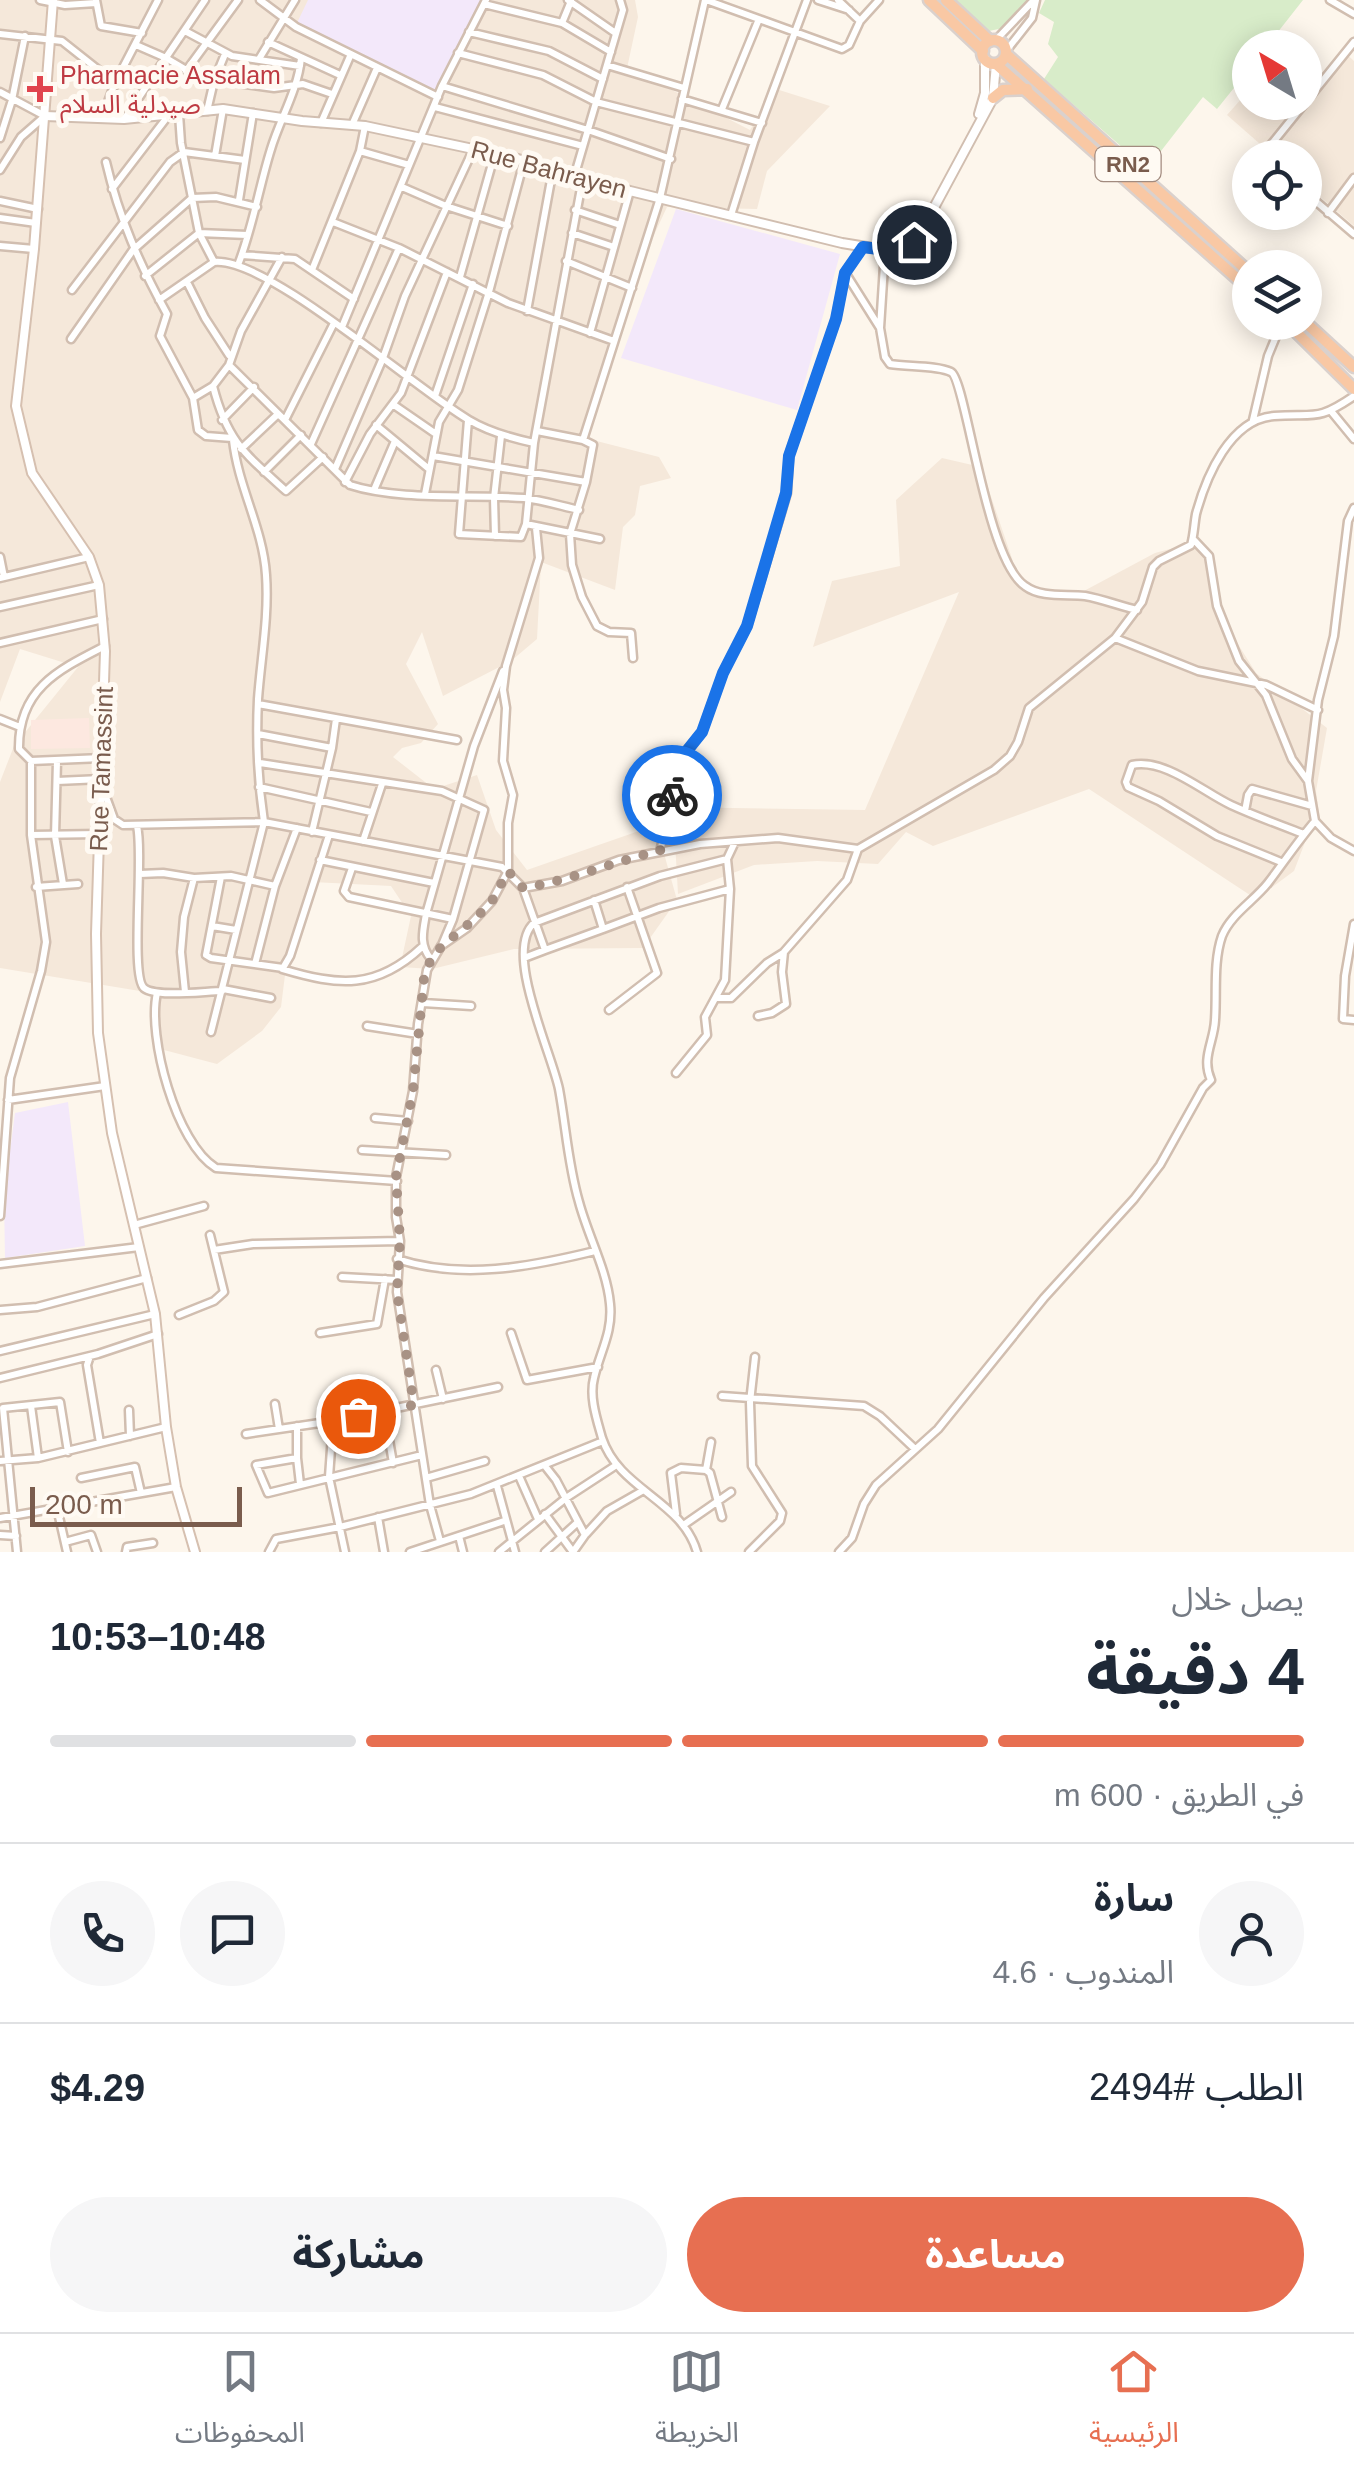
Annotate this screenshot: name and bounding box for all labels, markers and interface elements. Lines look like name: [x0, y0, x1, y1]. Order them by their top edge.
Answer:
north arrow: [1232, 30, 1322, 120]
map controls: [1232, 30, 1322, 340]
place label: Pharmacie Assalam صيدلية السلام: [60, 61, 281, 124]
marker: Pharmacie Assalam صيدلية السلام: [29, 78, 51, 100]
street label: Rue Bahrayen: [468, 135, 630, 203]
button: locate: [1232, 140, 1322, 230]
road number: RN2: [1096, 147, 1160, 181]
pin: [872, 200, 957, 285]
icon: home: [887, 215, 942, 270]
button: layers: [1232, 250, 1322, 340]
street label: Rue Tamassint: [84, 686, 118, 852]
courier: [622, 745, 722, 845]
icon: bike: [645, 768, 700, 823]
pin: [316, 1374, 401, 1459]
icon: bag: [331, 1389, 386, 1444]
scale bar: [30, 1482, 242, 1526]
text: 200 m: [45, 1489, 123, 1520]
text: يصل خلال: [1172, 1581, 1304, 1617]
text: 10:48–10:53: [50, 1616, 266, 1658]
text: 4 دقيقة: [1086, 1635, 1304, 1708]
text: في الطريق · 600 m: [1054, 1777, 1304, 1813]
text: سارة: [1094, 1877, 1174, 1919]
button: phone: [50, 1881, 155, 1986]
button: chat: [180, 1881, 285, 1986]
button: person: [1199, 1881, 1304, 1986]
text: المندوب · 4.6: [993, 1954, 1174, 1990]
text: الطلب #2494: [1089, 2066, 1304, 2108]
text: $4.29: [50, 2067, 145, 2109]
button: مشاركة: [50, 2197, 667, 2312]
button: مساعدة: [687, 2197, 1304, 2312]
tab: المحفوظات: [175, 2344, 305, 2463]
tab: الخريطة: [655, 2344, 739, 2463]
tab: الرئيسية: [1089, 2344, 1179, 2463]

